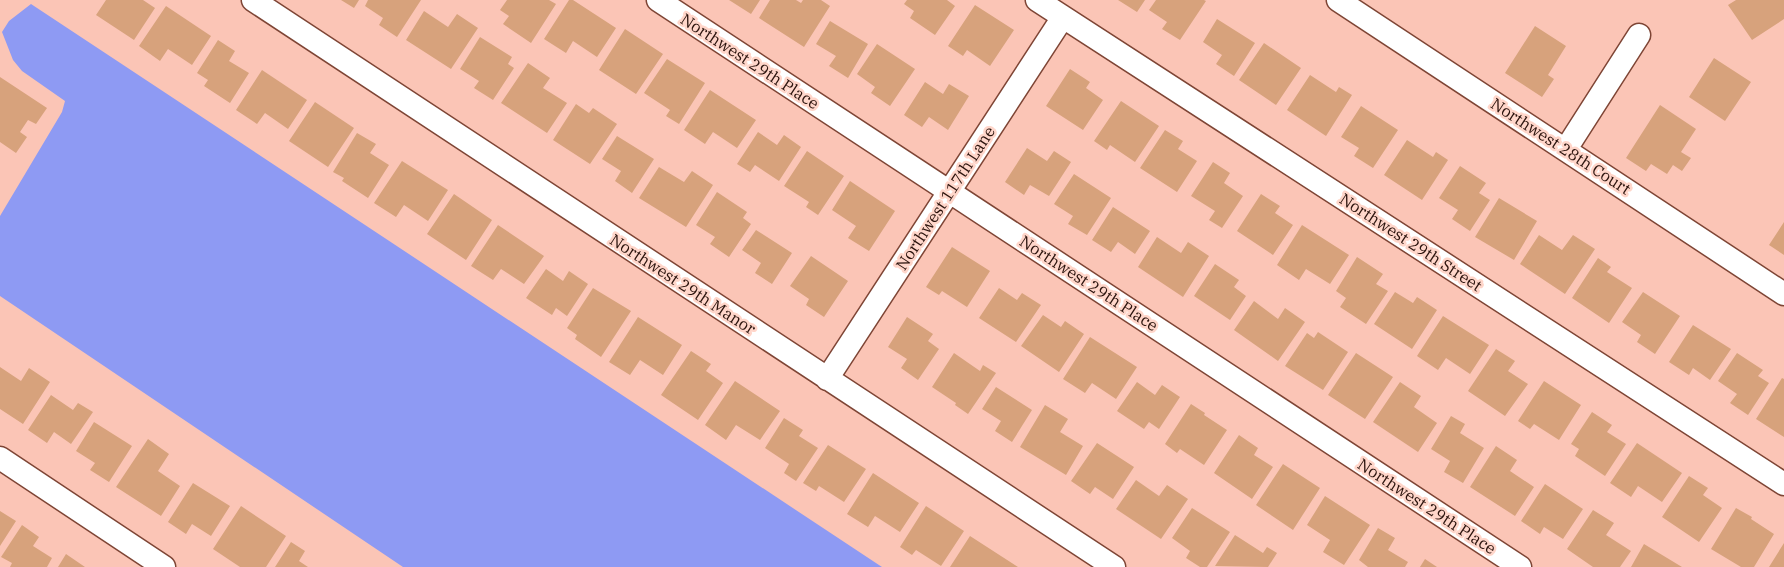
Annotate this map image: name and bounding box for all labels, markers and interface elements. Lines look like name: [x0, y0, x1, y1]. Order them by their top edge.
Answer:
street label: Northwest 29th Place: [677, 9, 823, 113]
street label: Northwest 28th Court: [1487, 93, 1635, 199]
street label: Northwest 117th Lane: [891, 122, 999, 274]
street label: Northwest 29th Street: [1336, 189, 1486, 296]
street label: Northwest 29th Manor: [606, 229, 760, 339]
street label: Northwest 29th Place: [1016, 231, 1162, 335]
street label: Northwest 29th Place: [1354, 454, 1500, 558]

